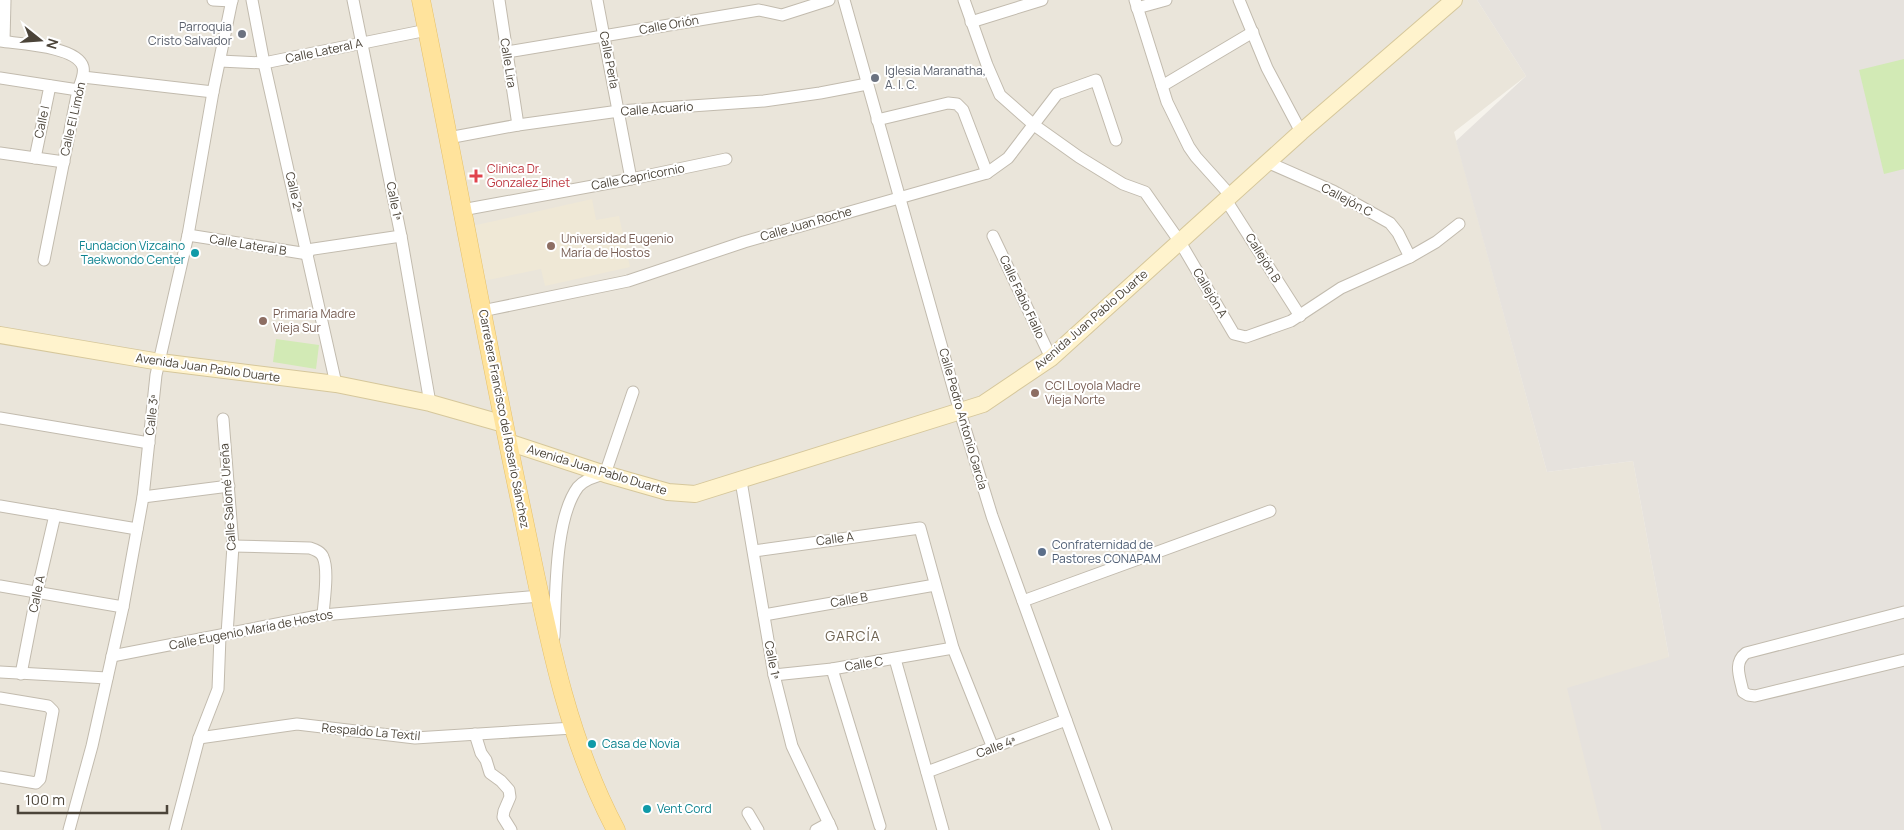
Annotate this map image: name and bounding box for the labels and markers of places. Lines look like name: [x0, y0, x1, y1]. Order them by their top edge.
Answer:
place label: Parroquia Cristo Salvador: [148, 18, 233, 49]
marker: Parroquia Cristo Salvador: [236, 28, 248, 40]
place label: Iglesia Maranatha, A. I. C.: [885, 62, 986, 93]
marker: Iglesia Maranatha, A. I. C.: [869, 72, 881, 84]
place label: Clinica Dr. Gonzalez Binet: [487, 160, 570, 191]
marker: Clinica Dr. Gonzalez Binet: [469, 169, 483, 183]
place label: Universidad Eugenio María de Hostos: [561, 230, 674, 261]
place label: Fundacion Vizcaino Taekwondo Center: [79, 237, 186, 268]
marker: Universidad Eugenio María de Hostos: [545, 240, 557, 252]
marker: Fundacion Vizcaino Taekwondo Center: [189, 247, 201, 259]
place label: Primaria Madre Vieja Sur: [273, 305, 356, 336]
marker: Primaria Madre Vieja Sur: [257, 315, 269, 327]
place label: CCI Loyola Madre Vieja Norte: [1045, 377, 1141, 408]
marker: CCI Loyola Madre Vieja Norte: [1029, 387, 1041, 399]
place label: Confraternidad de Pastores CONAPAM: [1052, 536, 1161, 567]
marker: Confraternidad de Pastores CONAPAM: [1036, 546, 1048, 558]
place label: Casa de Novia: [602, 735, 680, 752]
marker: Casa de Novia: [586, 738, 598, 750]
place label: Vent Cord: [657, 800, 712, 817]
marker: Vent Cord: [641, 803, 653, 815]

